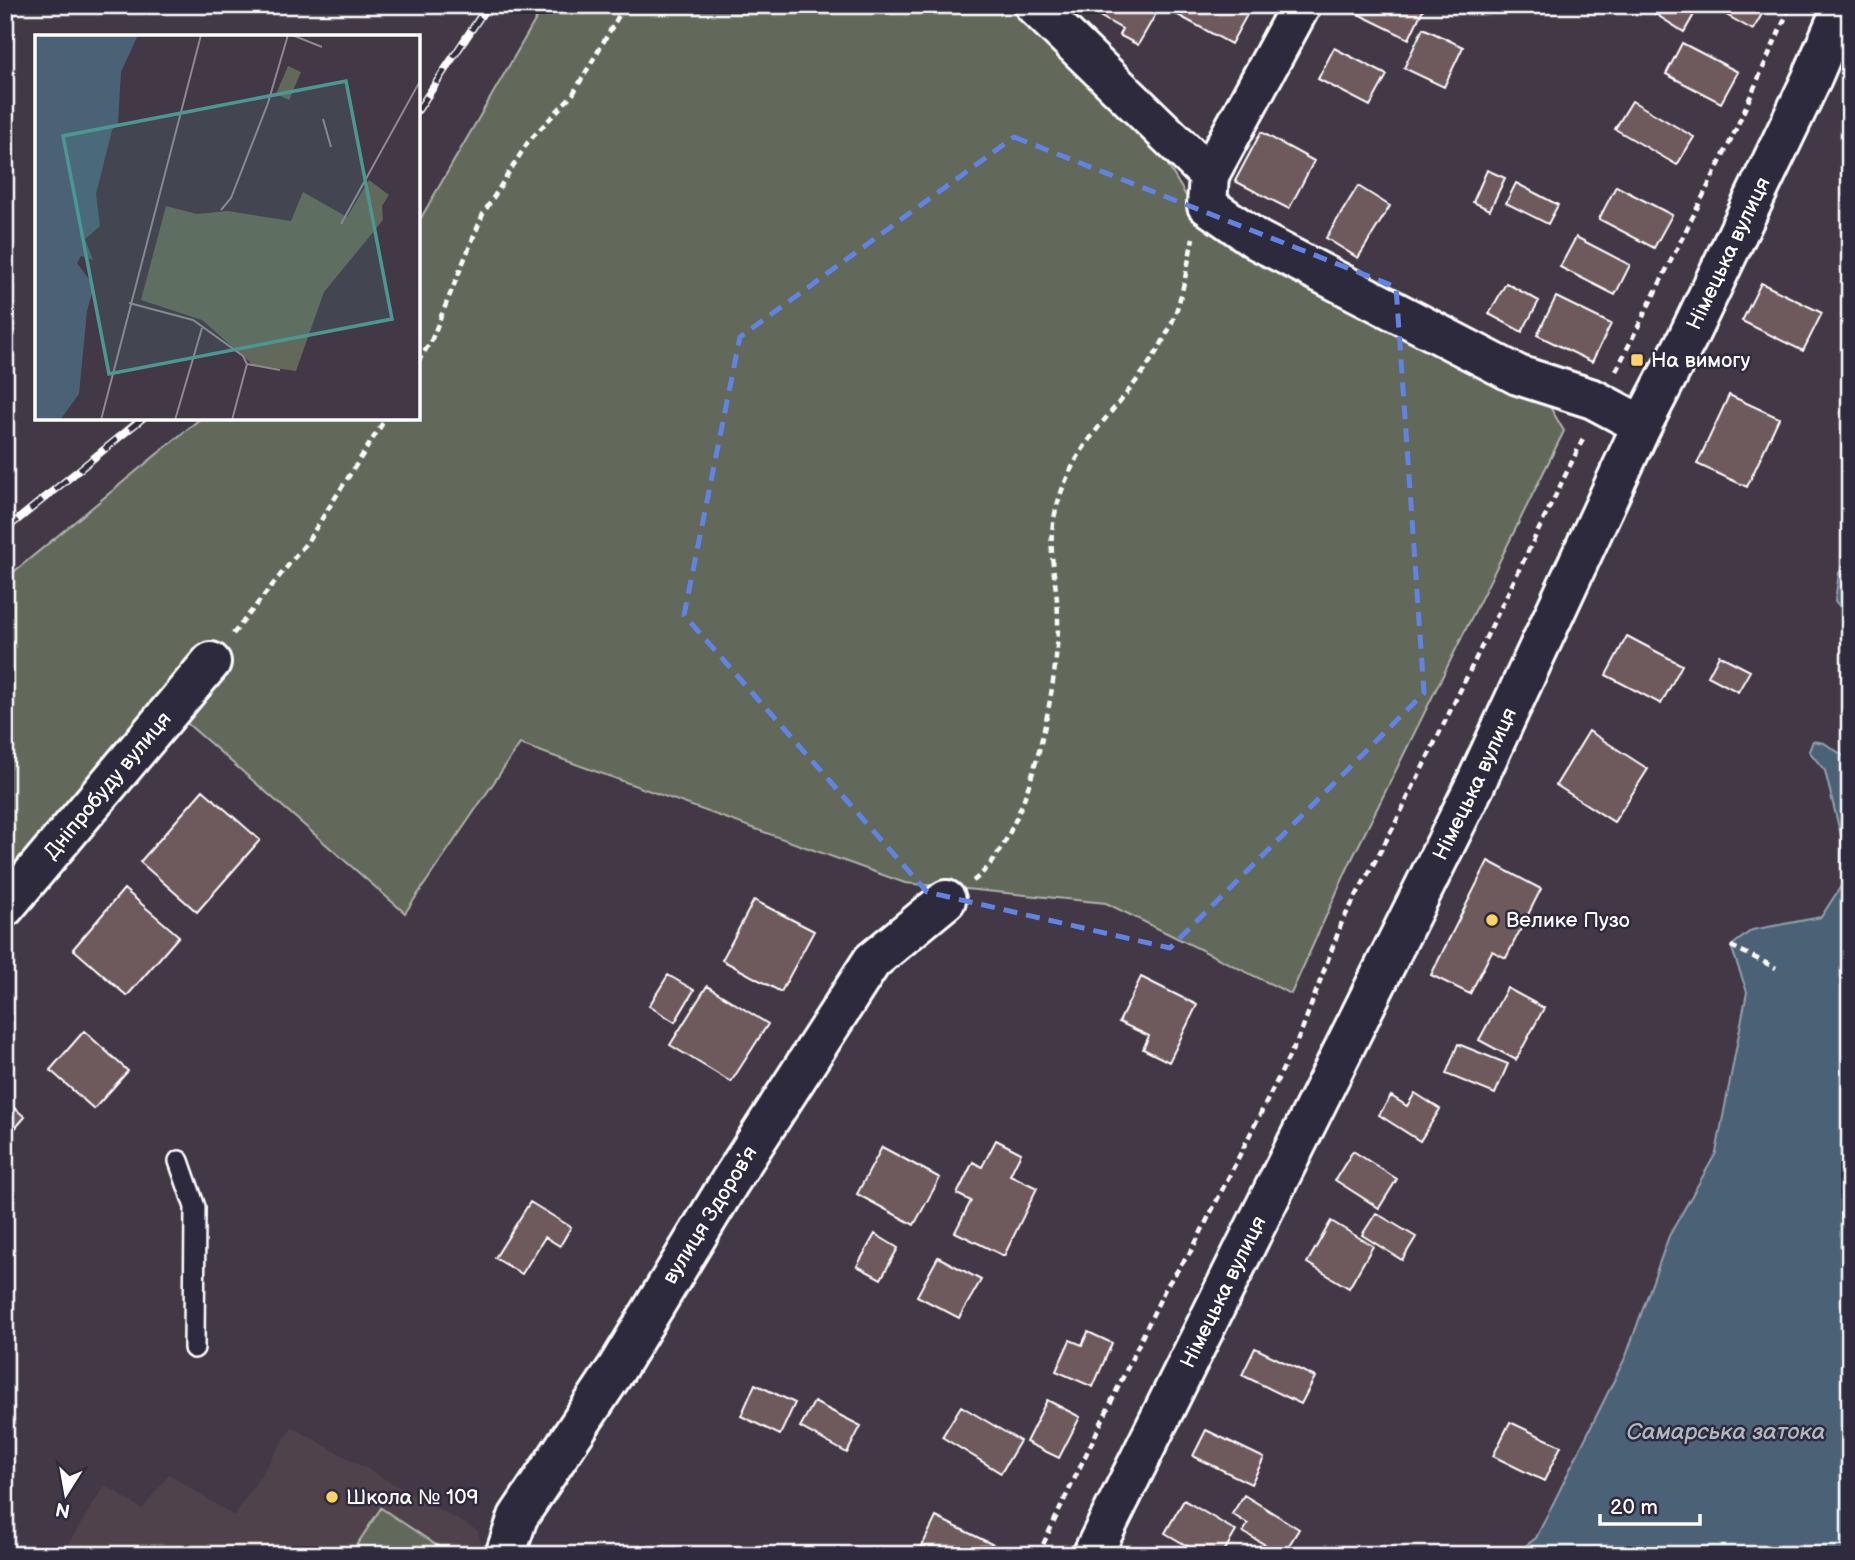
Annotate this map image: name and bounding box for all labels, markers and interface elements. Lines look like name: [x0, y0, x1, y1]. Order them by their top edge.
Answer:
inset map: [35, 35, 420, 420]
street label: Німецька вулиця: [1681, 173, 1775, 334]
place label: На вимогу: [1651, 348, 1750, 373]
marker: На вимогу: [1629, 352, 1645, 368]
street label: Німецька вулиця: [1427, 703, 1522, 864]
street label: Дніпробуду вулиця: [38, 707, 176, 864]
place label: Велике Пузо: [1506, 908, 1630, 933]
marker: Велике Пузо: [1484, 912, 1500, 928]
street label: вулиця Здоровʼя: [657, 1141, 763, 1289]
street label: Німецька вулиця: [1175, 1212, 1271, 1372]
water label: Самарська затока: [1627, 1418, 1825, 1446]
north arrow: [32, 1458, 102, 1528]
scale bar: [1600, 1483, 1699, 1527]
place label: Школа № 109: [346, 1485, 479, 1510]
marker: Школа № 109: [324, 1489, 340, 1505]
text: 20 m: [1610, 1495, 1658, 1520]
text: N: [54, 1497, 72, 1522]

